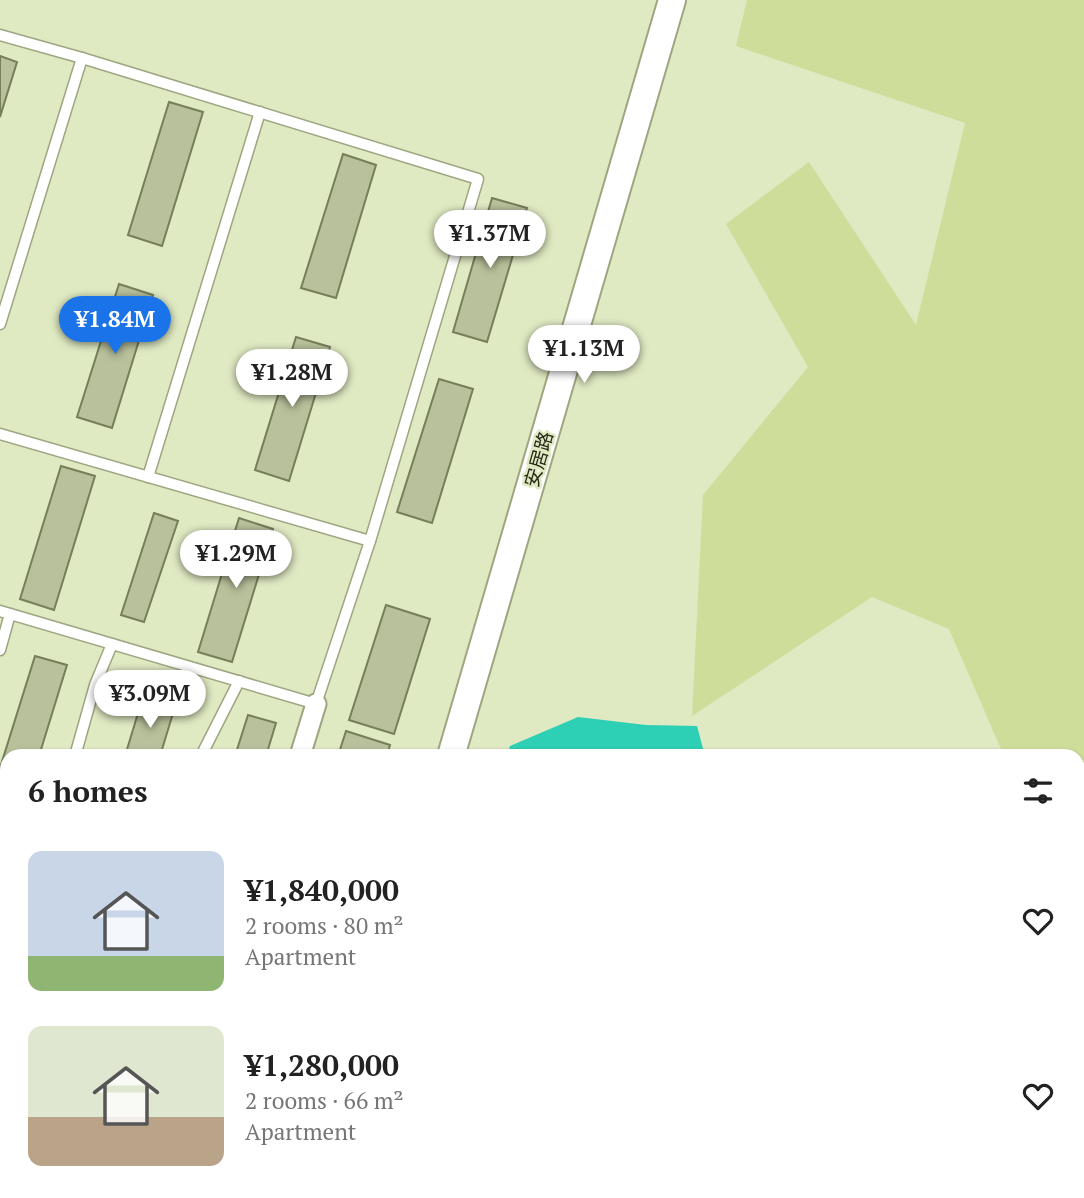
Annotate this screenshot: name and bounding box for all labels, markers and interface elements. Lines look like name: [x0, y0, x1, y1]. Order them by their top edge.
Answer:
pin: ¥1.37M: [433, 210, 547, 270]
text: ¥1.37M: [450, 217, 530, 248]
pin: ¥1.84M: [58, 296, 172, 356]
text: ¥1.84M: [75, 303, 155, 334]
pin: ¥1.13M: [527, 326, 641, 385]
text: ¥1.13M: [544, 332, 624, 363]
pin: ¥1.28M: [235, 350, 349, 409]
text: ¥1.28M: [252, 356, 332, 387]
street label: 安居路: [518, 428, 558, 490]
pin: ¥1.29M: [179, 530, 293, 590]
text: ¥1.29M: [196, 537, 276, 568]
pin: ¥3.09M: [93, 670, 207, 730]
text: ¥3.09M: [110, 677, 190, 708]
text: 6 homes: [28, 771, 147, 811]
icon: filters: [1019, 772, 1057, 810]
text: ¥1,840,000: [245, 870, 399, 910]
icon: home: [84, 879, 168, 963]
icon: heart: [1019, 902, 1057, 940]
text: 2 rooms · 80 m²: [245, 910, 404, 941]
text: Apartment: [245, 941, 356, 972]
text: ¥1,280,000: [245, 1045, 399, 1085]
icon: home: [84, 1054, 168, 1138]
icon: heart: [1019, 1077, 1057, 1115]
text: 2 rooms · 66 m²: [245, 1085, 404, 1116]
text: Apartment: [245, 1116, 356, 1147]

